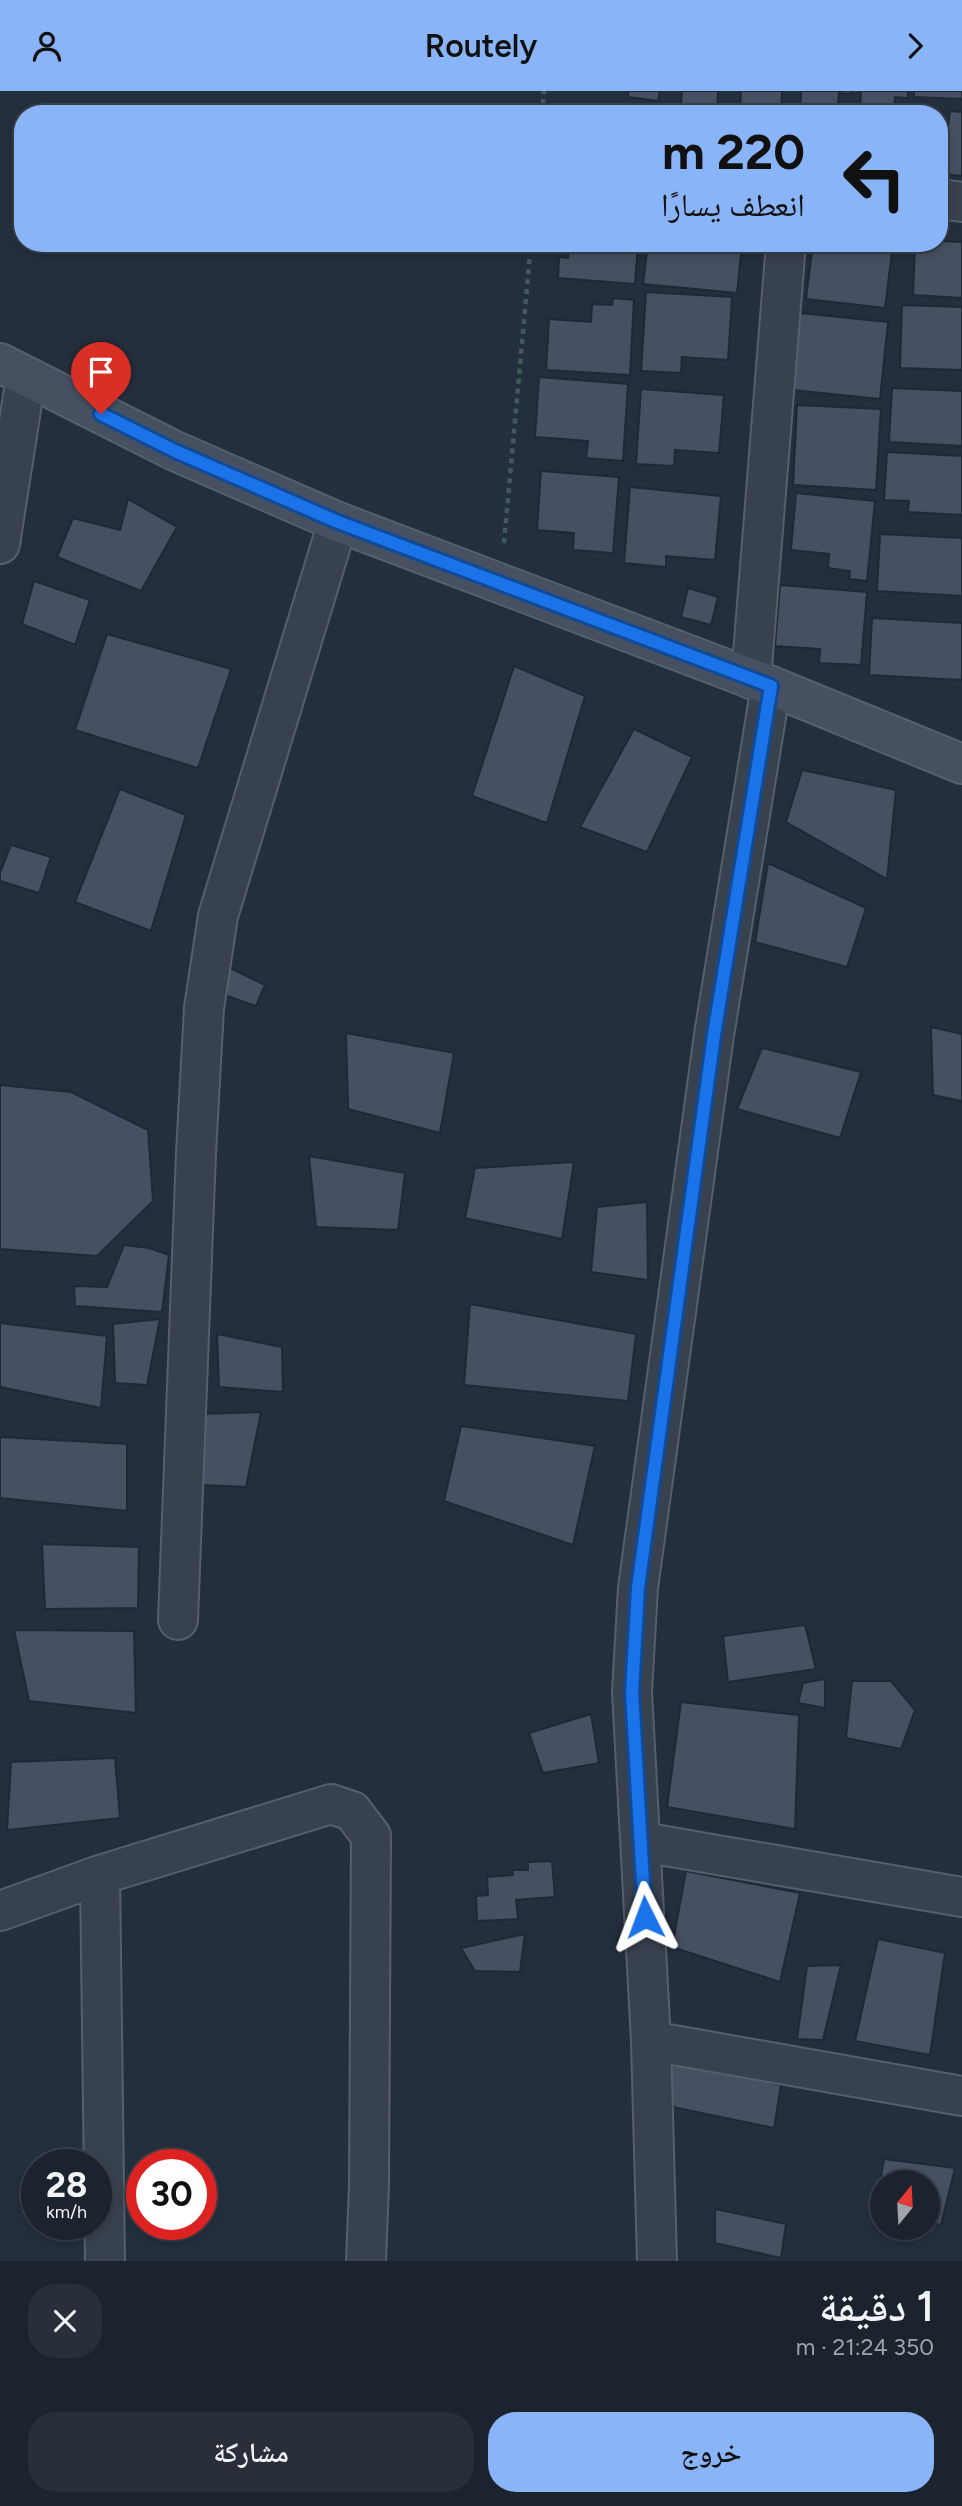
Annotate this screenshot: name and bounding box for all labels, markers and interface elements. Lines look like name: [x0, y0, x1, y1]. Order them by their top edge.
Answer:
icon: person: [28, 27, 66, 65]
text: Routely: [425, 27, 537, 65]
icon: forward: [896, 27, 934, 65]
text: 220 m: [662, 122, 805, 181]
icon: left: [829, 133, 920, 224]
text: انعطف يسارًا: [661, 186, 805, 224]
pin: [71, 342, 131, 414]
icon: arrive: [82, 353, 120, 391]
position arrow: [608, 1880, 682, 1954]
speed limit sign: 30: [126, 2149, 217, 2240]
text: 28: [46, 2164, 87, 2206]
north arrow: [870, 2170, 940, 2240]
map controls: [870, 2170, 940, 2240]
text: km/h: [46, 2201, 87, 2223]
text: 1 دقيقة: [819, 2281, 934, 2332]
button: close: [28, 2284, 102, 2358]
text: 350 m · 21:24: [796, 2333, 934, 2361]
button: مشاركة: [28, 2412, 474, 2492]
button: خروج: [488, 2412, 934, 2492]

